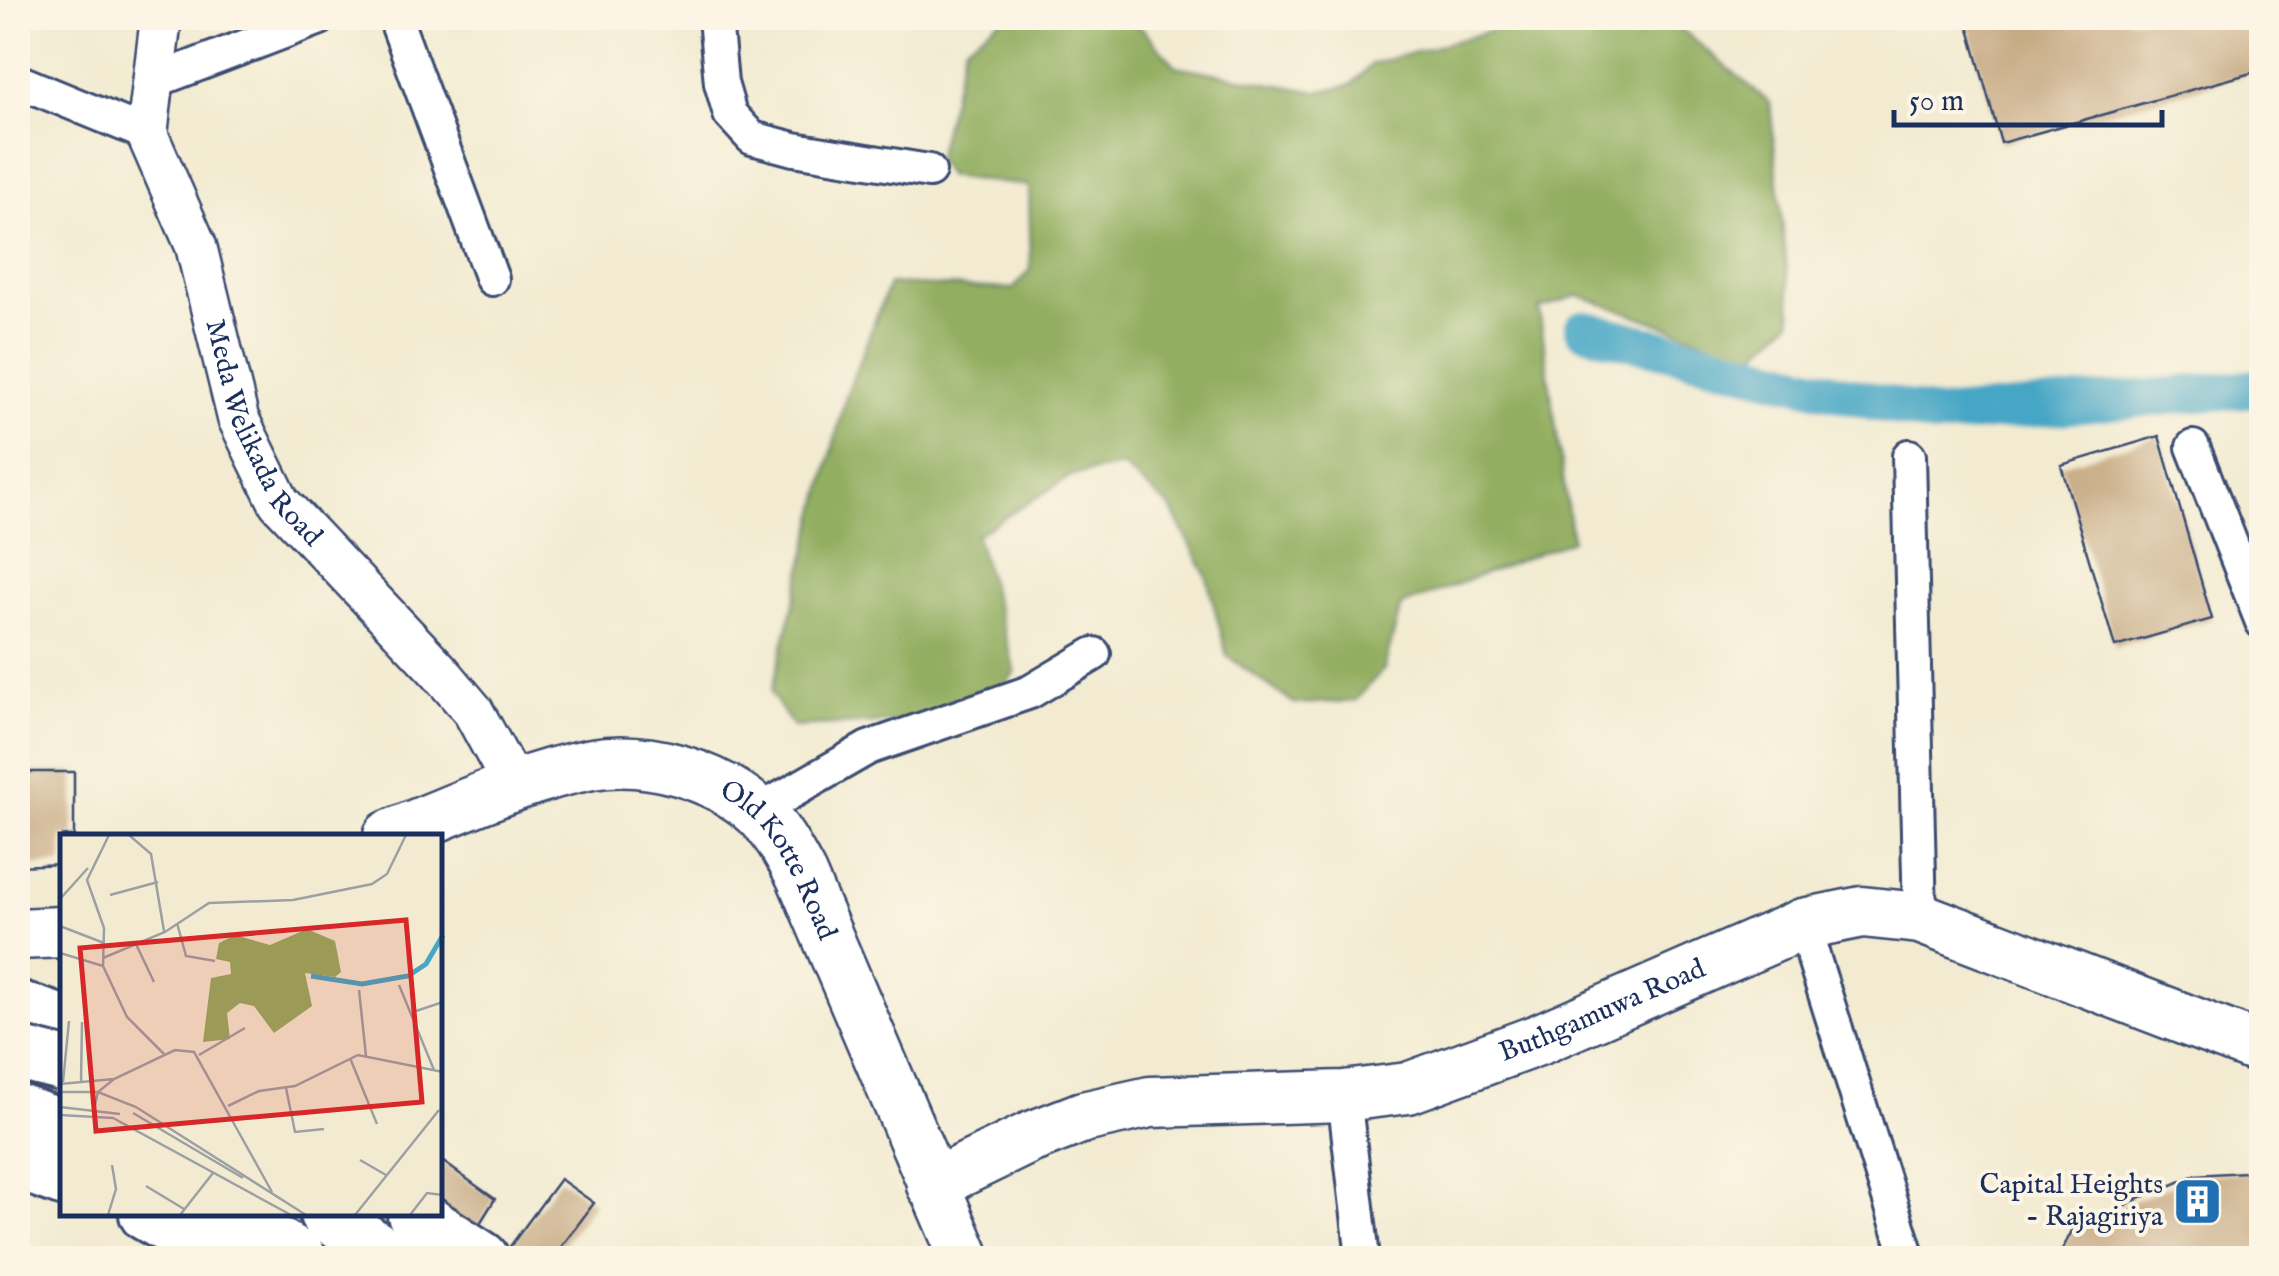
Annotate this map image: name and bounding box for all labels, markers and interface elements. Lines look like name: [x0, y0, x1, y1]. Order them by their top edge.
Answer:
scale bar: [1894, 65, 2162, 127]
text: 50 m: [1909, 83, 1964, 121]
street label: Meda Welikada Road: [197, 316, 329, 554]
street label: Old Kotte Road: [714, 773, 844, 945]
inset map: [60, 834, 442, 1216]
street label: Buthgamuwa Road: [1494, 951, 1711, 1070]
place label: Capital Heights - Rajagiriya: [1979, 1168, 2164, 1235]
building icon: Capital Heights - Rajagiriya: [2172, 1175, 2224, 1227]

